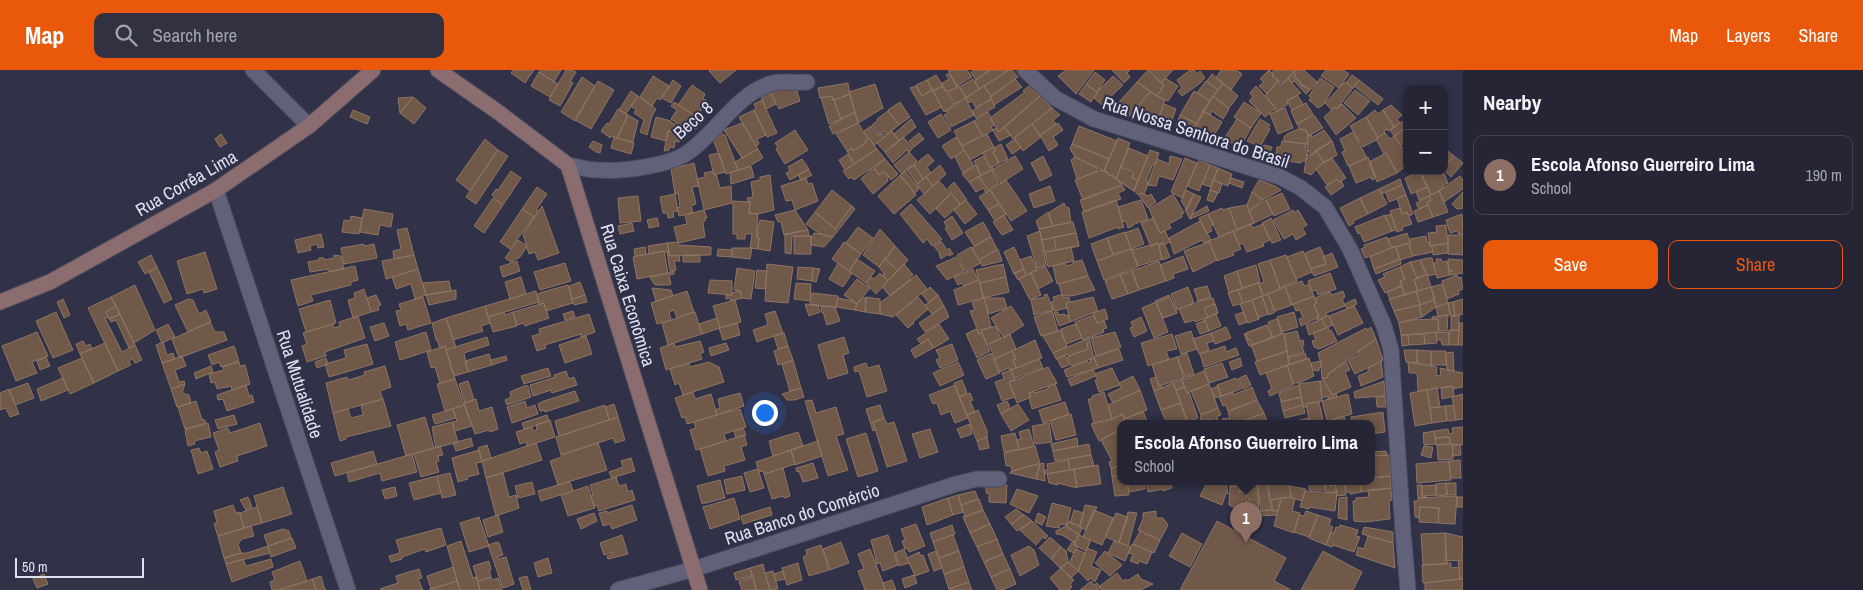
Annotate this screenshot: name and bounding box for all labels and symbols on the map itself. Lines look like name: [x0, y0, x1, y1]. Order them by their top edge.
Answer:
street label: Rua Nossa Senhora do Brasil: [1099, 90, 1293, 174]
street label: Beco 8: [668, 95, 718, 145]
street label: Rua Corrêa Lima: [131, 144, 241, 222]
street label: Rua Caixa Econômica: [594, 221, 662, 369]
street label: Rua Mutualidade: [271, 327, 329, 441]
your location: [752, 400, 778, 426]
street label: Rua Banco do Comércio: [721, 477, 883, 551]
pin: 1: [1230, 502, 1262, 543]
scale bar: [15, 555, 144, 578]

